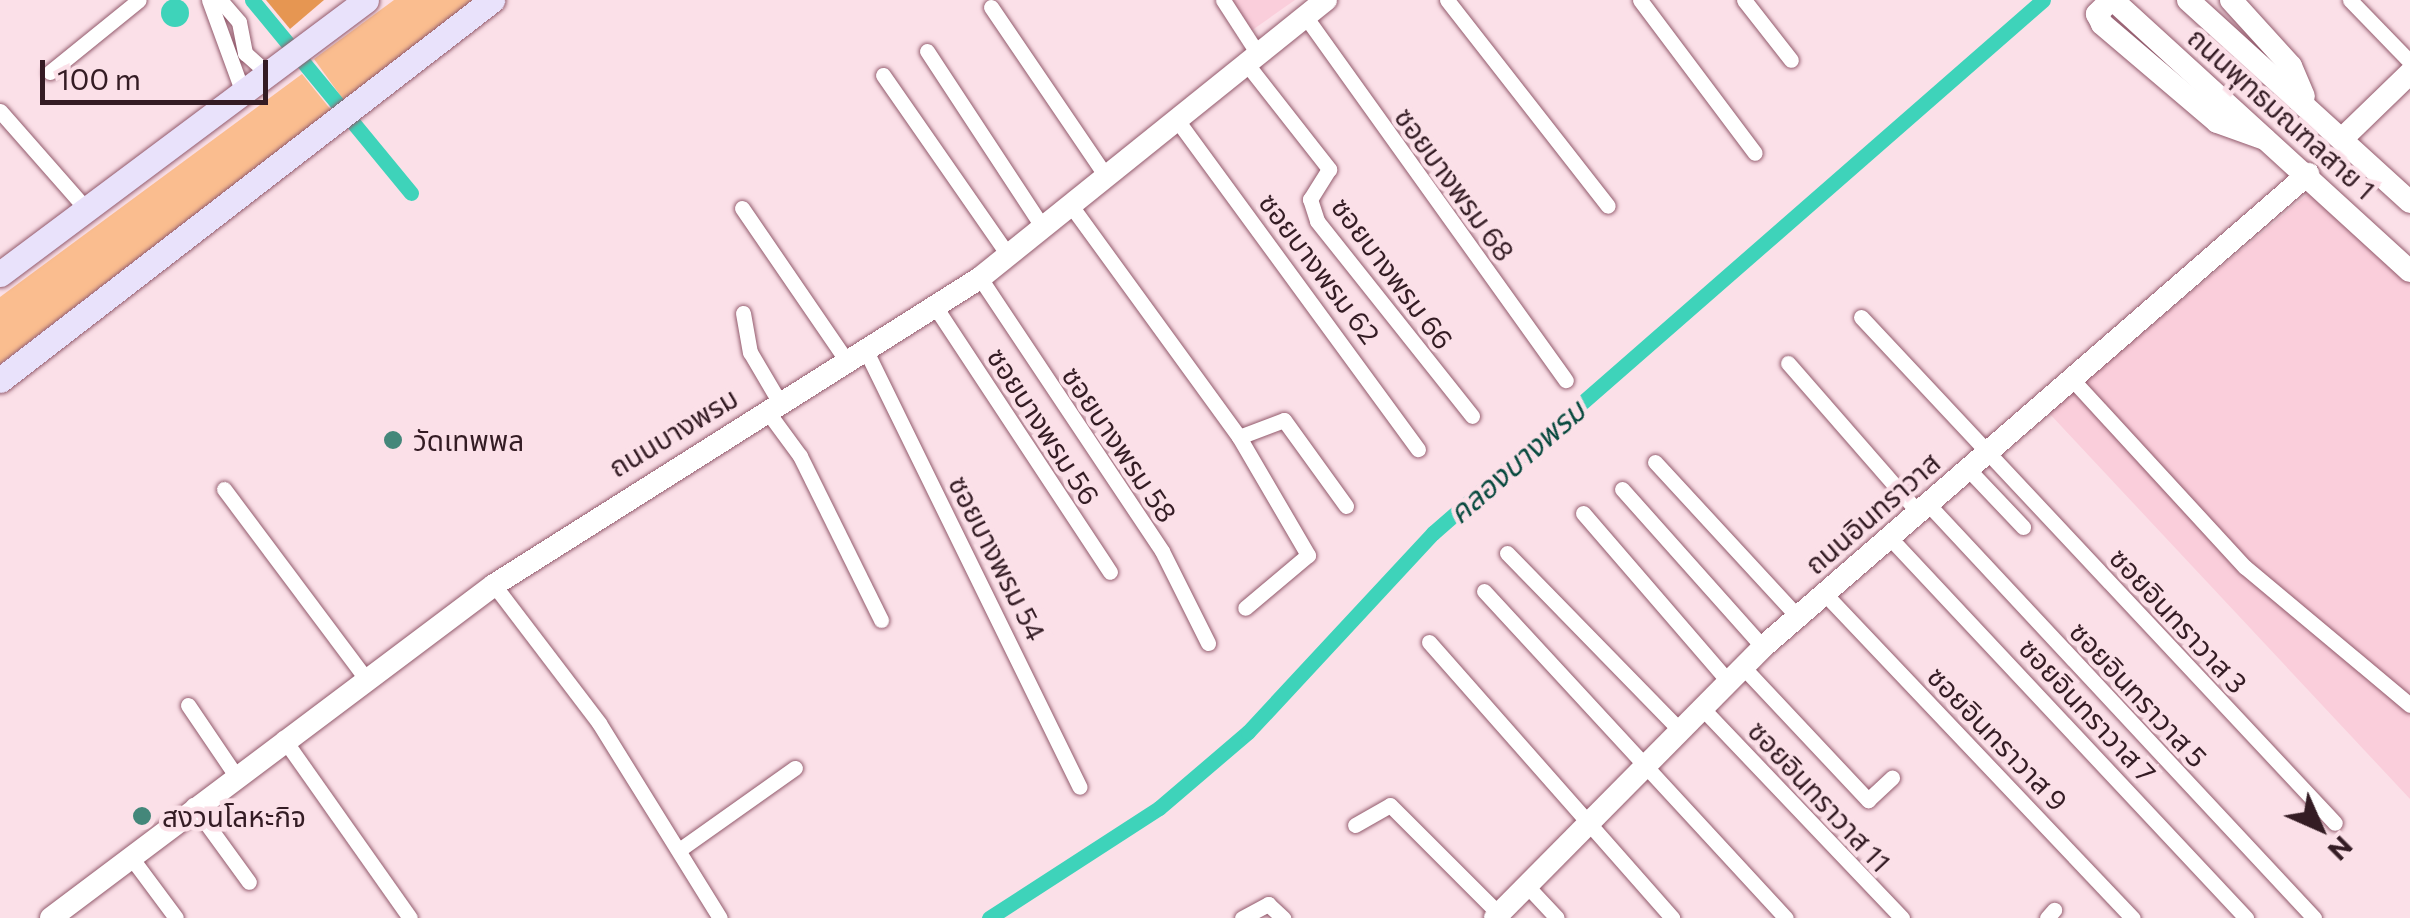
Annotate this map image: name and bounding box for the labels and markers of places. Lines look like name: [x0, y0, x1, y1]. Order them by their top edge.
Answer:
place label: วัดเทพพล: [413, 423, 524, 457]
marker: วัดเทพพล: [382, 429, 404, 451]
place label: สงวนโลหะกิจ: [162, 799, 306, 833]
marker: สงวนโลหะกิจ: [131, 805, 153, 827]

